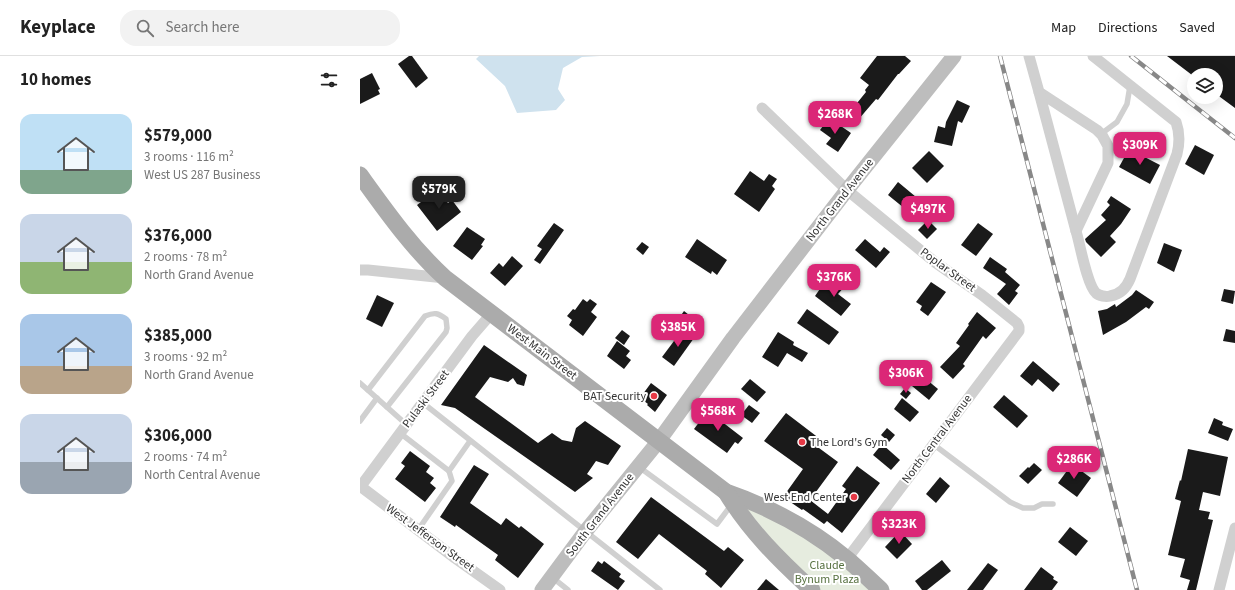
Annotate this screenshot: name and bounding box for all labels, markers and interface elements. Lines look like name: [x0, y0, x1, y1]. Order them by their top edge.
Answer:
search box: [120, 10, 400, 46]
text: Keyplace: [20, 14, 96, 41]
icon: search: [134, 17, 156, 39]
text: Search here: [166, 17, 240, 38]
text: Map: [1051, 18, 1076, 38]
text: Directions: [1098, 18, 1157, 38]
text: Saved: [1179, 18, 1215, 38]
text: 10 homes: [20, 68, 91, 92]
map controls: [1187, 68, 1223, 104]
button: layers: [1187, 68, 1223, 104]
icon: filters: [318, 69, 340, 91]
pin: $268K: [807, 101, 863, 135]
text: $268K: [817, 105, 853, 123]
text: $579,000: [144, 124, 212, 148]
icon: home: [52, 130, 100, 178]
pin: $309K: [1112, 132, 1168, 166]
text: $309K: [1122, 136, 1158, 154]
text: 3 rooms · 116 m²: [144, 148, 234, 166]
street label: North Grand Avenue: [802, 155, 878, 245]
text: West US 287 Business: [144, 166, 260, 184]
pin: $579K: [411, 176, 467, 210]
text: $579K: [421, 180, 457, 198]
pin: $497K: [900, 196, 956, 230]
text: $497K: [910, 200, 946, 218]
text: $376,000: [144, 224, 212, 248]
icon: home: [52, 230, 100, 278]
street label: Poplar Street: [917, 244, 979, 296]
text: 2 rooms · 78 m²: [144, 248, 227, 266]
pin: $376K: [806, 264, 862, 298]
text: North Grand Avenue: [144, 266, 254, 284]
text: $376K: [816, 268, 852, 286]
pin: $385K: [650, 314, 706, 348]
text: $385K: [660, 318, 696, 336]
street label: West Main Street: [504, 320, 580, 384]
text: $385,000: [144, 324, 212, 348]
icon: home: [52, 330, 100, 378]
text: 3 rooms · 92 m²: [144, 348, 227, 366]
pin: $306K: [878, 360, 934, 394]
text: $306K: [888, 364, 924, 382]
text: North Grand Avenue: [144, 366, 254, 384]
street label: Pulaski Street: [399, 366, 453, 432]
place label: BAT Security: [583, 388, 646, 405]
marker: BAT Security: [649, 391, 659, 401]
street label: North Central Avenue: [898, 391, 976, 487]
pin: $568K: [690, 398, 746, 432]
text: $568K: [700, 402, 736, 420]
text: $306,000: [144, 424, 212, 448]
icon: home: [52, 430, 100, 478]
place label: The Lord's Gym: [810, 434, 887, 451]
marker: The Lord's Gym: [797, 437, 807, 447]
pin: $286K: [1046, 446, 1102, 480]
text: 2 rooms · 74 m²: [144, 448, 227, 466]
text: $286K: [1056, 450, 1092, 468]
text: North Central Avenue: [144, 466, 260, 484]
street label: South Grand Avenue: [562, 469, 638, 561]
place label: West End Center: [764, 489, 847, 506]
marker: West End Center: [849, 492, 859, 502]
street label: West Jefferson Street: [382, 500, 478, 576]
pin: $323K: [871, 511, 927, 545]
text: $323K: [881, 515, 917, 533]
park label: Claude Bynum Plaza: [795, 557, 859, 588]

